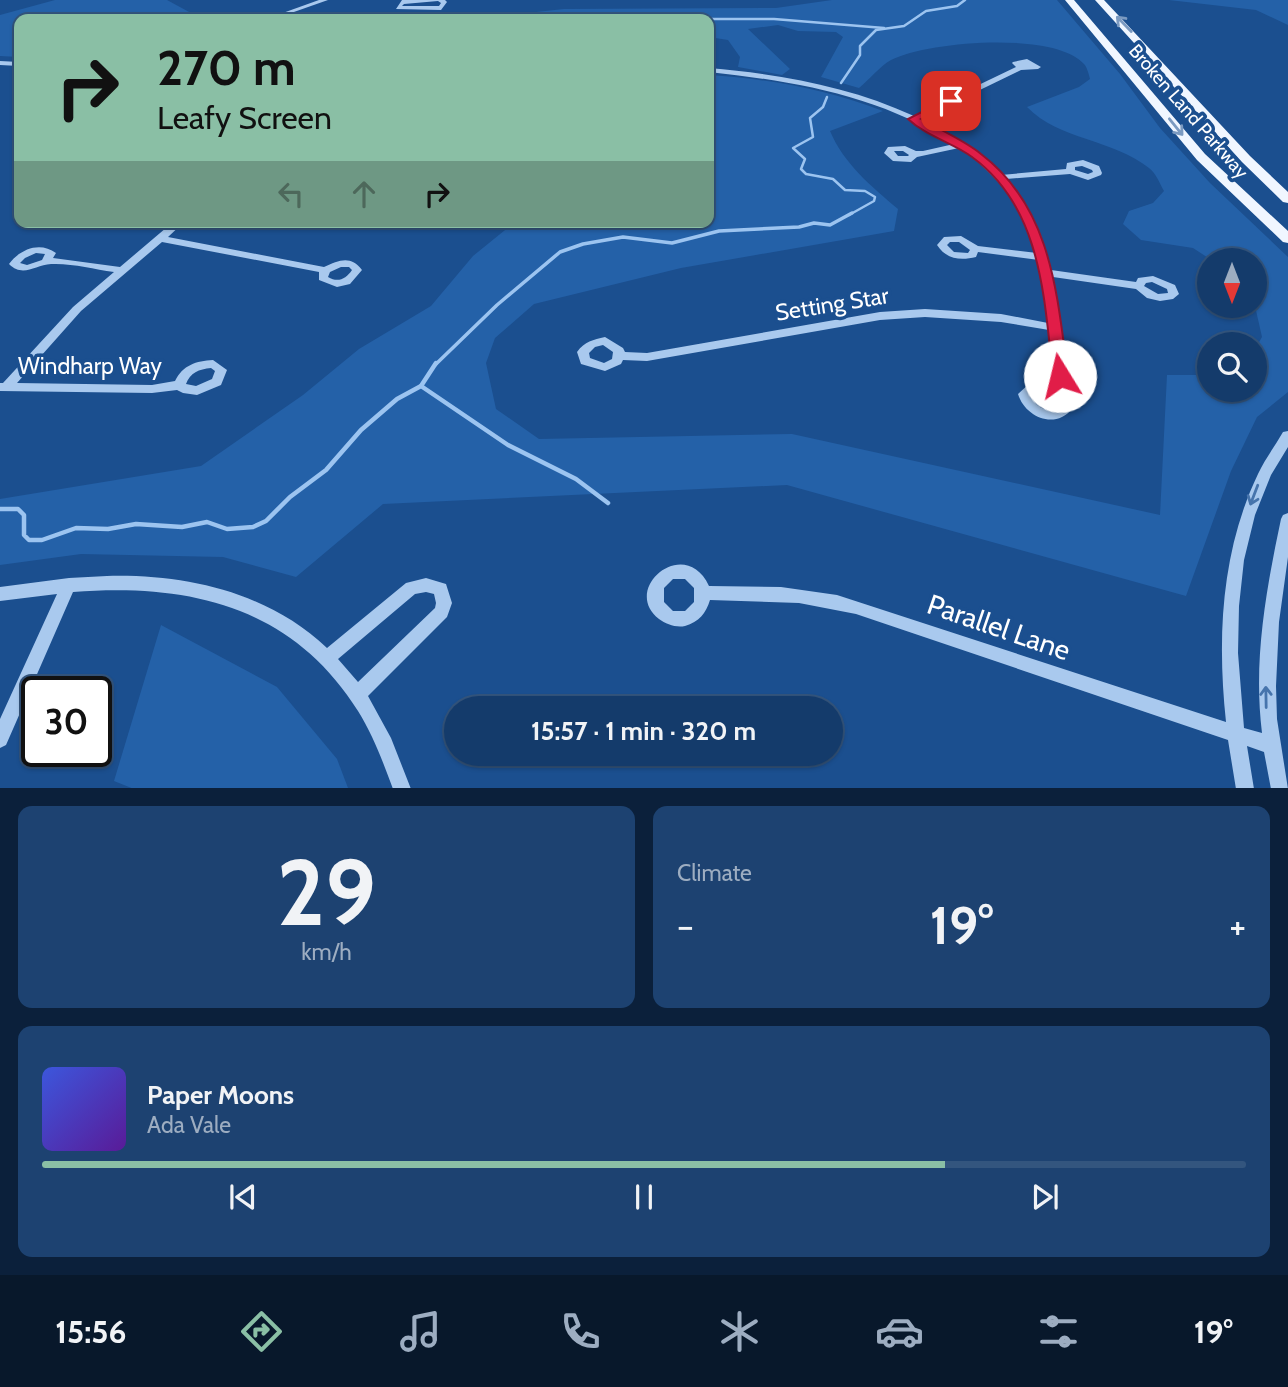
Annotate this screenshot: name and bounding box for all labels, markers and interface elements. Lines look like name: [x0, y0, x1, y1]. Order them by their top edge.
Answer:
one-way arrow: [1116, 15, 1132, 33]
text: 270 m: [157, 38, 296, 97]
street label: Broken Land Parkway: [1124, 39, 1253, 184]
icon: right: [42, 42, 133, 133]
pin: [921, 71, 981, 131]
icon: arrive: [932, 82, 970, 120]
text: Leafy Screen: [157, 98, 332, 137]
one-way arrow: [1168, 118, 1184, 136]
icon: left: [272, 175, 310, 213]
icon: ahead: [345, 175, 383, 213]
icon: right: [418, 175, 456, 213]
north arrow: [1197, 248, 1267, 318]
map controls: [1197, 248, 1267, 402]
street label: Setting Star: [773, 281, 891, 327]
button: search: [1197, 332, 1267, 402]
position arrow: [1023, 339, 1097, 413]
street label: Windharp Way: [18, 352, 162, 380]
one-way arrow: [1247, 484, 1260, 506]
street label: Parallel Lane: [923, 587, 1075, 667]
speed limit sign: 30: [21, 676, 112, 767]
one-way arrow: [1259, 686, 1273, 709]
text: 15:57 · 1 min · 320 m: [531, 715, 756, 747]
text: 29: [277, 837, 376, 948]
text: Climate: [677, 859, 752, 887]
text: 19°: [930, 894, 993, 957]
text: −: [677, 902, 694, 949]
text: +: [1229, 902, 1246, 949]
text: km/h: [301, 938, 352, 966]
text: Paper Moons: [147, 1079, 294, 1111]
text: Ada Vale: [147, 1111, 231, 1139]
icon: previous: [224, 1178, 262, 1216]
icon: pause: [625, 1178, 663, 1216]
icon: next: [1026, 1178, 1064, 1216]
icon: directions: [237, 1307, 286, 1356]
icon: music: [396, 1307, 445, 1356]
icon: phone: [556, 1307, 605, 1356]
icon: climate: [715, 1307, 764, 1356]
icon: car: [875, 1307, 924, 1356]
icon: filters: [1034, 1307, 1083, 1356]
text: 15:56: [55, 1312, 126, 1351]
text: 19°: [1194, 1312, 1233, 1351]

